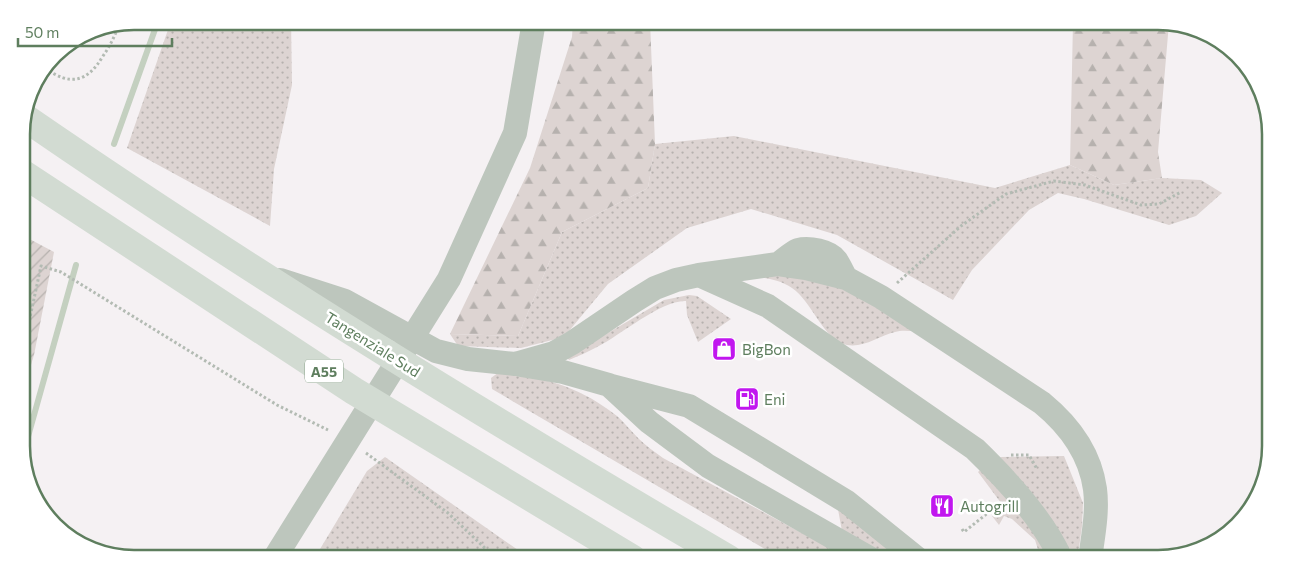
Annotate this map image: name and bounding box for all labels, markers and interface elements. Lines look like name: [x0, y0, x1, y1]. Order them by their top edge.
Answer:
scale bar: [18, 15, 171, 47]
text: 50 m: [25, 23, 59, 41]
street label: Tangenziale Sud: [322, 308, 424, 380]
shop icon: BigBon: [711, 336, 737, 362]
place label: BigBon: [742, 340, 791, 358]
road number: A55: [305, 360, 343, 382]
fuel station icon: Eni: [734, 386, 760, 412]
place label: Eni: [764, 390, 785, 408]
restaurant icon: Autogrill: [929, 493, 955, 519]
place label: Autogrill: [960, 497, 1019, 515]

